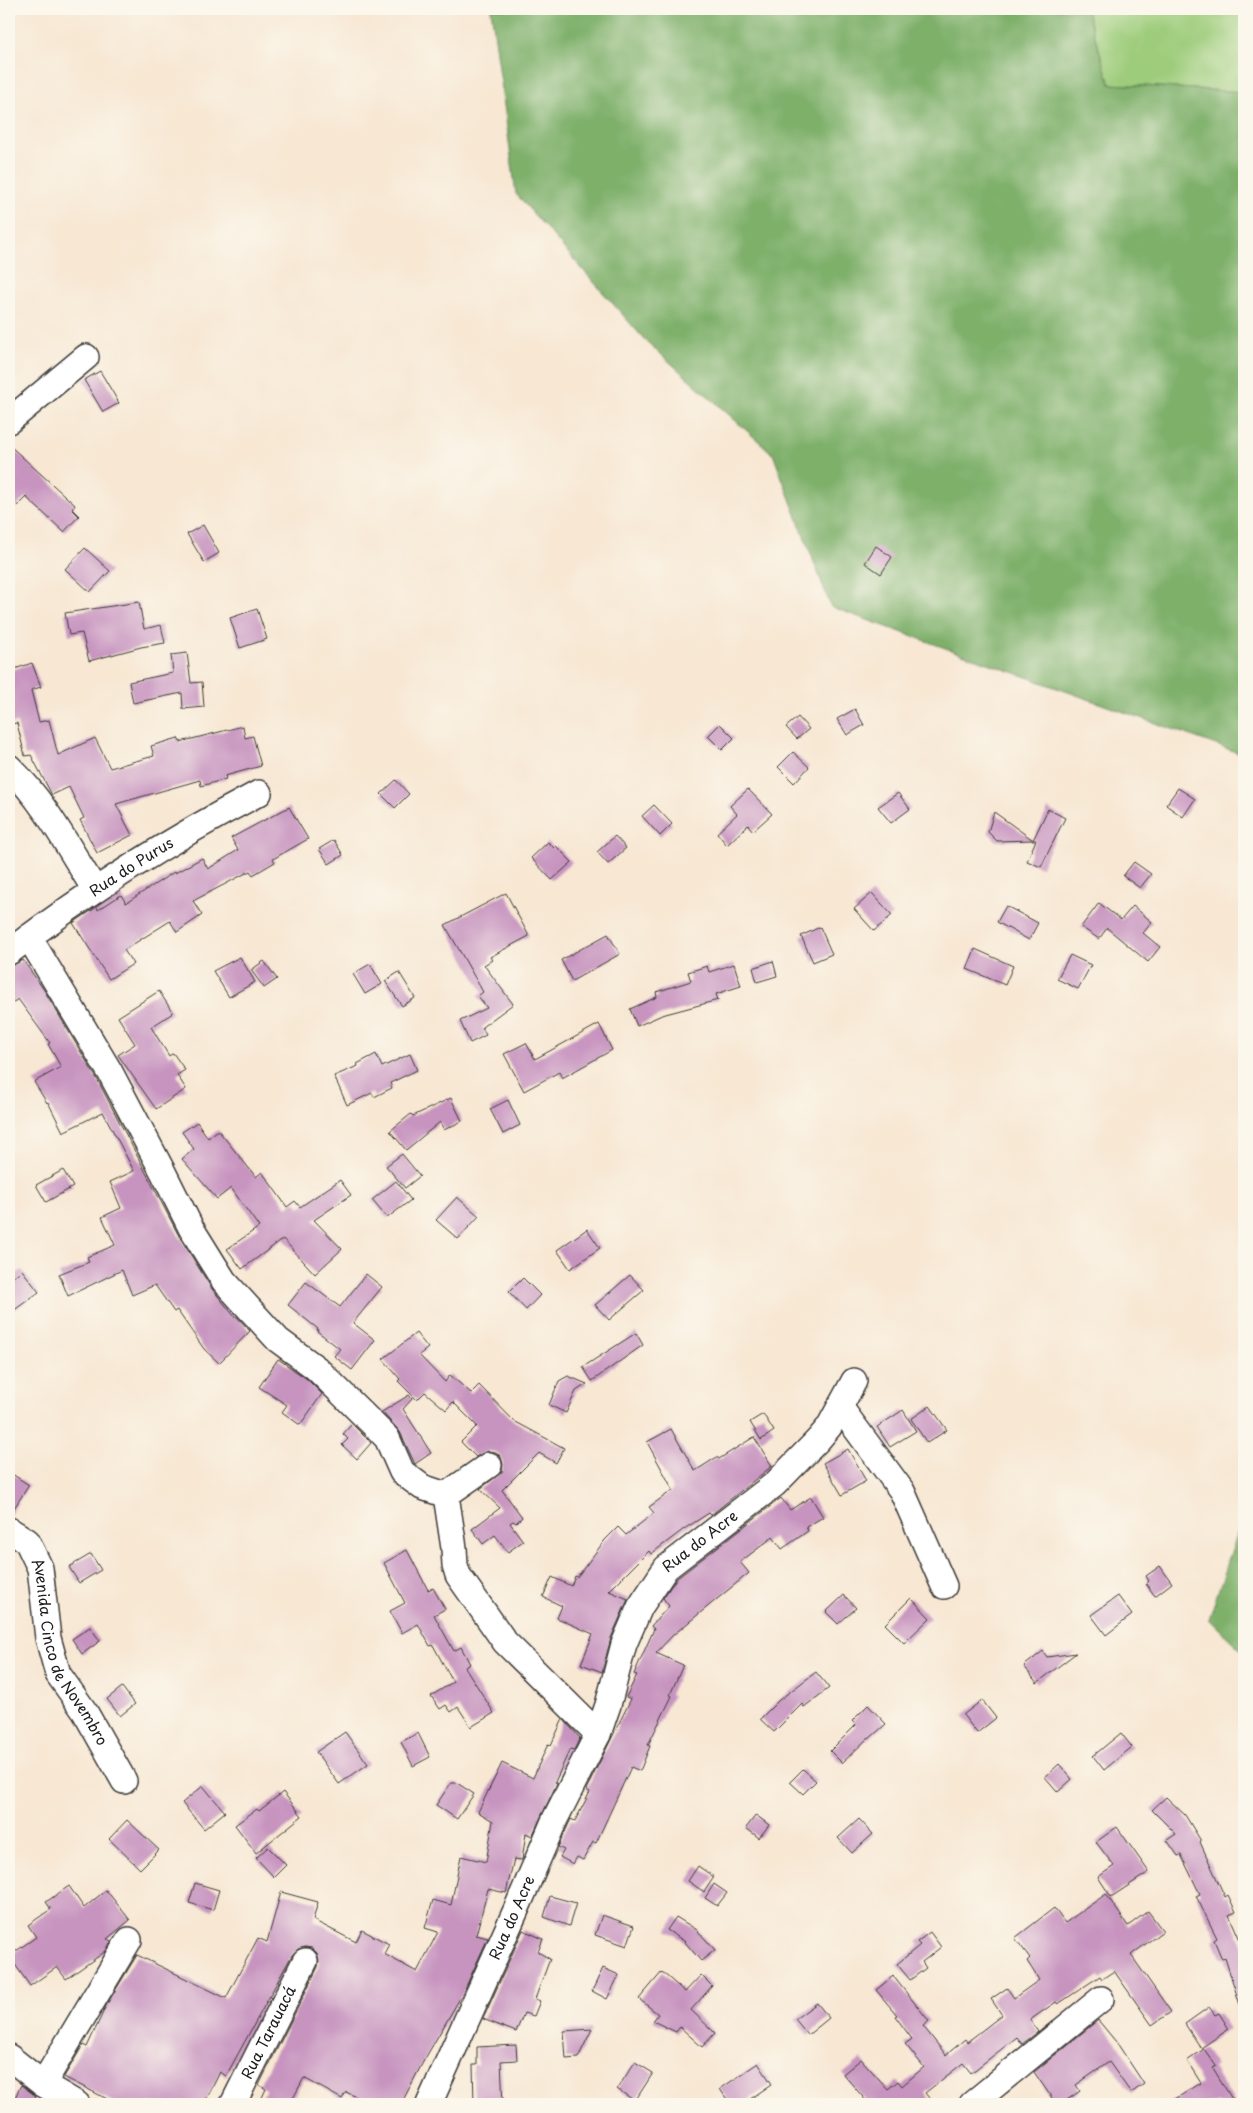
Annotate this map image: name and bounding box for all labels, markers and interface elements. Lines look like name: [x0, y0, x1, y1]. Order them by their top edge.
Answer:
street label: Rua do Purus: [84, 830, 177, 901]
street label: Rua do Acre: [657, 1504, 742, 1577]
street label: Avenida Cinco de Novembro: [27, 1554, 115, 1749]
street label: Rua do Acre: [482, 1871, 540, 1963]
street label: Rua Tarauacá: [234, 1981, 301, 2082]

